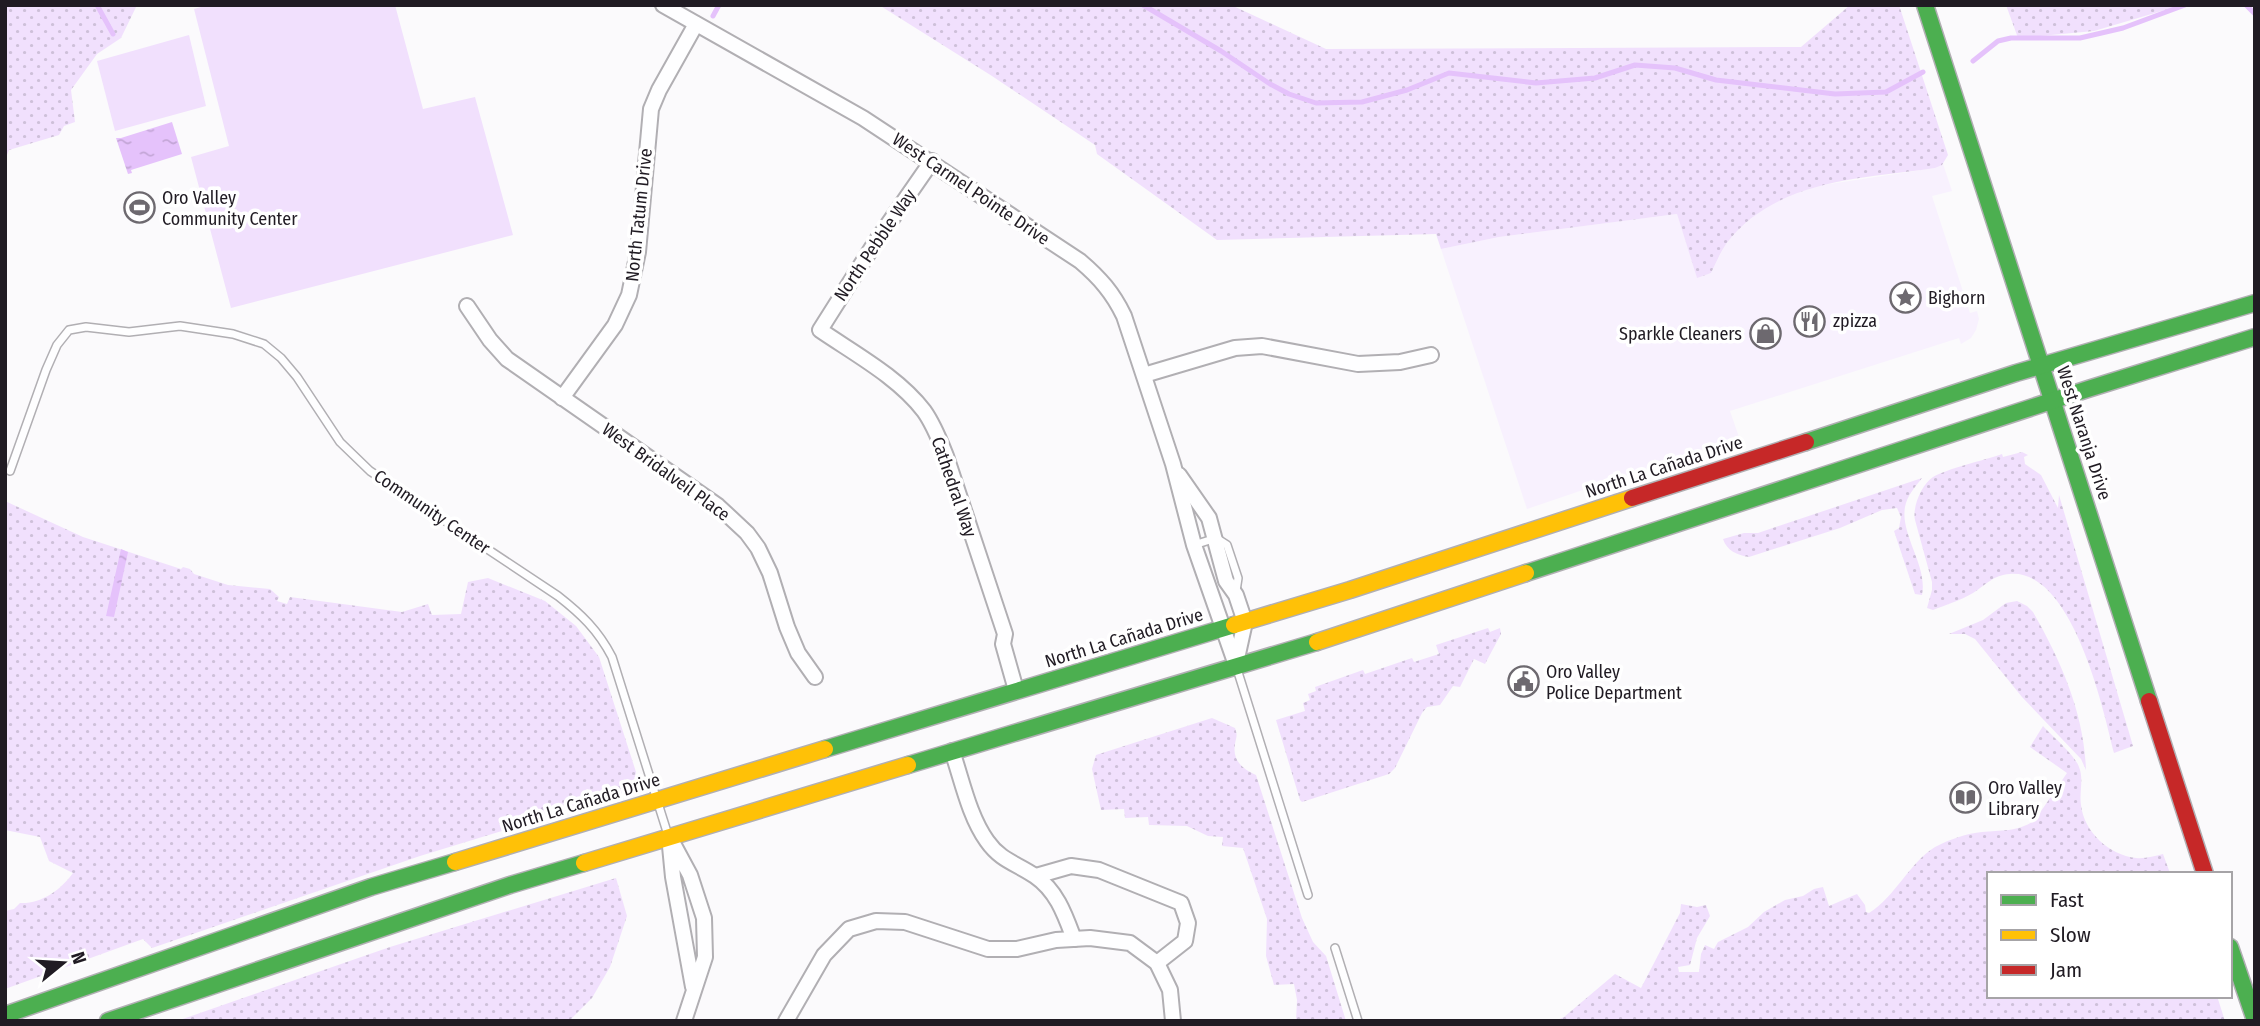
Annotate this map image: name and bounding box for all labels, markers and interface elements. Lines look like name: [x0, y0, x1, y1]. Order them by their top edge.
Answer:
street label: West Carmel Pointe Drive: [888, 128, 1054, 250]
street label: North Tatum Drive: [621, 147, 657, 283]
street label: North Pebble Way: [829, 185, 921, 305]
place label: Oro Valley Community Center: [162, 187, 298, 230]
sports icon: Oro Valley Community Center: [122, 191, 156, 225]
place icon: Bighorn: [1888, 281, 1922, 315]
place label: Bighorn: [1928, 287, 1986, 309]
restaurant icon: zpizza: [1793, 304, 1827, 338]
place label: zpizza: [1833, 310, 1877, 332]
shop icon: Sparkle Cleaners: [1748, 317, 1782, 351]
place label: Sparkle Cleaners: [1619, 323, 1742, 345]
street label: West Naranja Drive: [2052, 363, 2116, 503]
street label: West Bridalveil Place: [598, 418, 734, 526]
street label: North La Cañada Drive: [1583, 431, 1746, 503]
street label: Cathedral Way: [927, 434, 981, 540]
street label: Community Center: [370, 465, 495, 559]
street label: North La Cañada Drive: [1042, 603, 1206, 673]
place label: Oro Valley Police Department: [1546, 661, 1682, 704]
public building icon: Oro Valley Police Department: [1506, 665, 1540, 699]
street label: North La Cañada Drive: [499, 768, 663, 838]
place label: Oro Valley Library: [1988, 777, 2062, 820]
library icon: Oro Valley Library: [1948, 781, 1982, 815]
legend: [1987, 872, 2232, 998]
text: Fast: [2050, 887, 2084, 913]
text: Slow: [2050, 922, 2091, 948]
north arrow: [28, 928, 98, 998]
text: N: [66, 949, 91, 967]
text: Jam: [2050, 957, 2082, 983]

